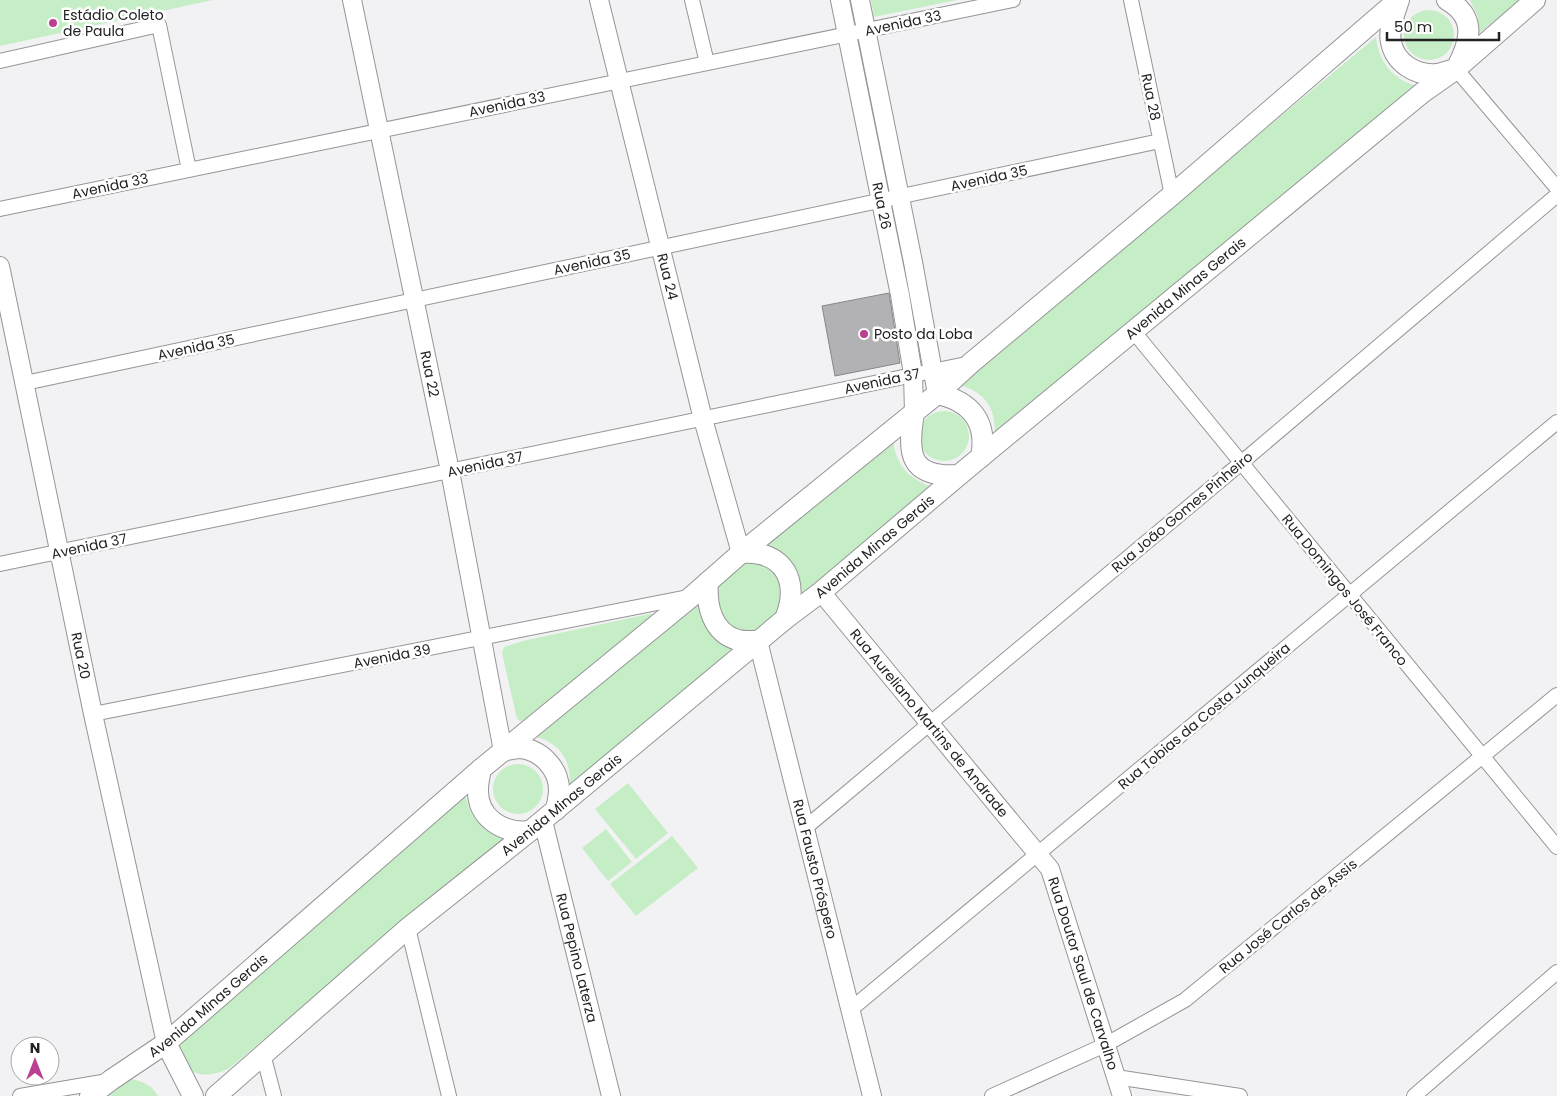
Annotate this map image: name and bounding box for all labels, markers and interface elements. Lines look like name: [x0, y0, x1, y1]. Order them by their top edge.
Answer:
place label: Estádio Coleto de Paula: [63, 5, 164, 41]
street label: Avenida 33: [863, 5, 943, 41]
scale bar: [1387, 10, 1500, 42]
text: 50 m: [1394, 16, 1432, 37]
marker: Estádio Coleto de Paula: [47, 17, 59, 29]
street label: Rua 28: [1136, 72, 1166, 122]
street label: Avenida 33: [467, 86, 547, 122]
street label: Avenida 35: [949, 160, 1029, 196]
street label: Avenida 33: [70, 168, 150, 204]
street label: Rua 26: [867, 180, 896, 231]
street label: Avenida Minas Gerais: [1121, 232, 1250, 344]
street label: Avenida 35: [552, 244, 632, 280]
street label: Rua 24: [652, 251, 683, 302]
place label: Posto da Loba: [874, 324, 973, 344]
marker: Posto da Loba: [858, 328, 870, 340]
street label: Avenida 35: [156, 329, 236, 365]
street label: Rua 22: [415, 349, 444, 399]
street label: Avenida 37: [842, 363, 922, 399]
street label: Avenida 37: [445, 446, 525, 482]
street label: Rua João Gomes Pinheiro: [1107, 447, 1257, 577]
street label: Avenida Minas Gerais: [811, 490, 939, 603]
street label: Rua Domingos José Franco: [1277, 510, 1413, 670]
street label: Avenida 37: [49, 528, 129, 564]
street label: Rua Aureliano Martins de Andrade: [845, 625, 1013, 822]
street label: Rua 20: [66, 630, 96, 681]
street label: Rua Tobias da Costa Junqueira: [1114, 638, 1294, 794]
street label: Avenida 39: [352, 639, 432, 673]
street label: Avenida Minas Gerais: [497, 749, 626, 860]
street label: Rua Fausto Próspero: [788, 797, 842, 941]
street label: Rua José Carlos de Assis: [1215, 854, 1361, 978]
street label: Rua Doutor Saul de Carvalho: [1043, 874, 1123, 1073]
street label: Rua Pepino Laterza: [551, 891, 602, 1025]
street label: Avenida Minas Gerais: [144, 949, 272, 1062]
north arrow: [10, 1036, 60, 1086]
text: N: [30, 1038, 40, 1058]

